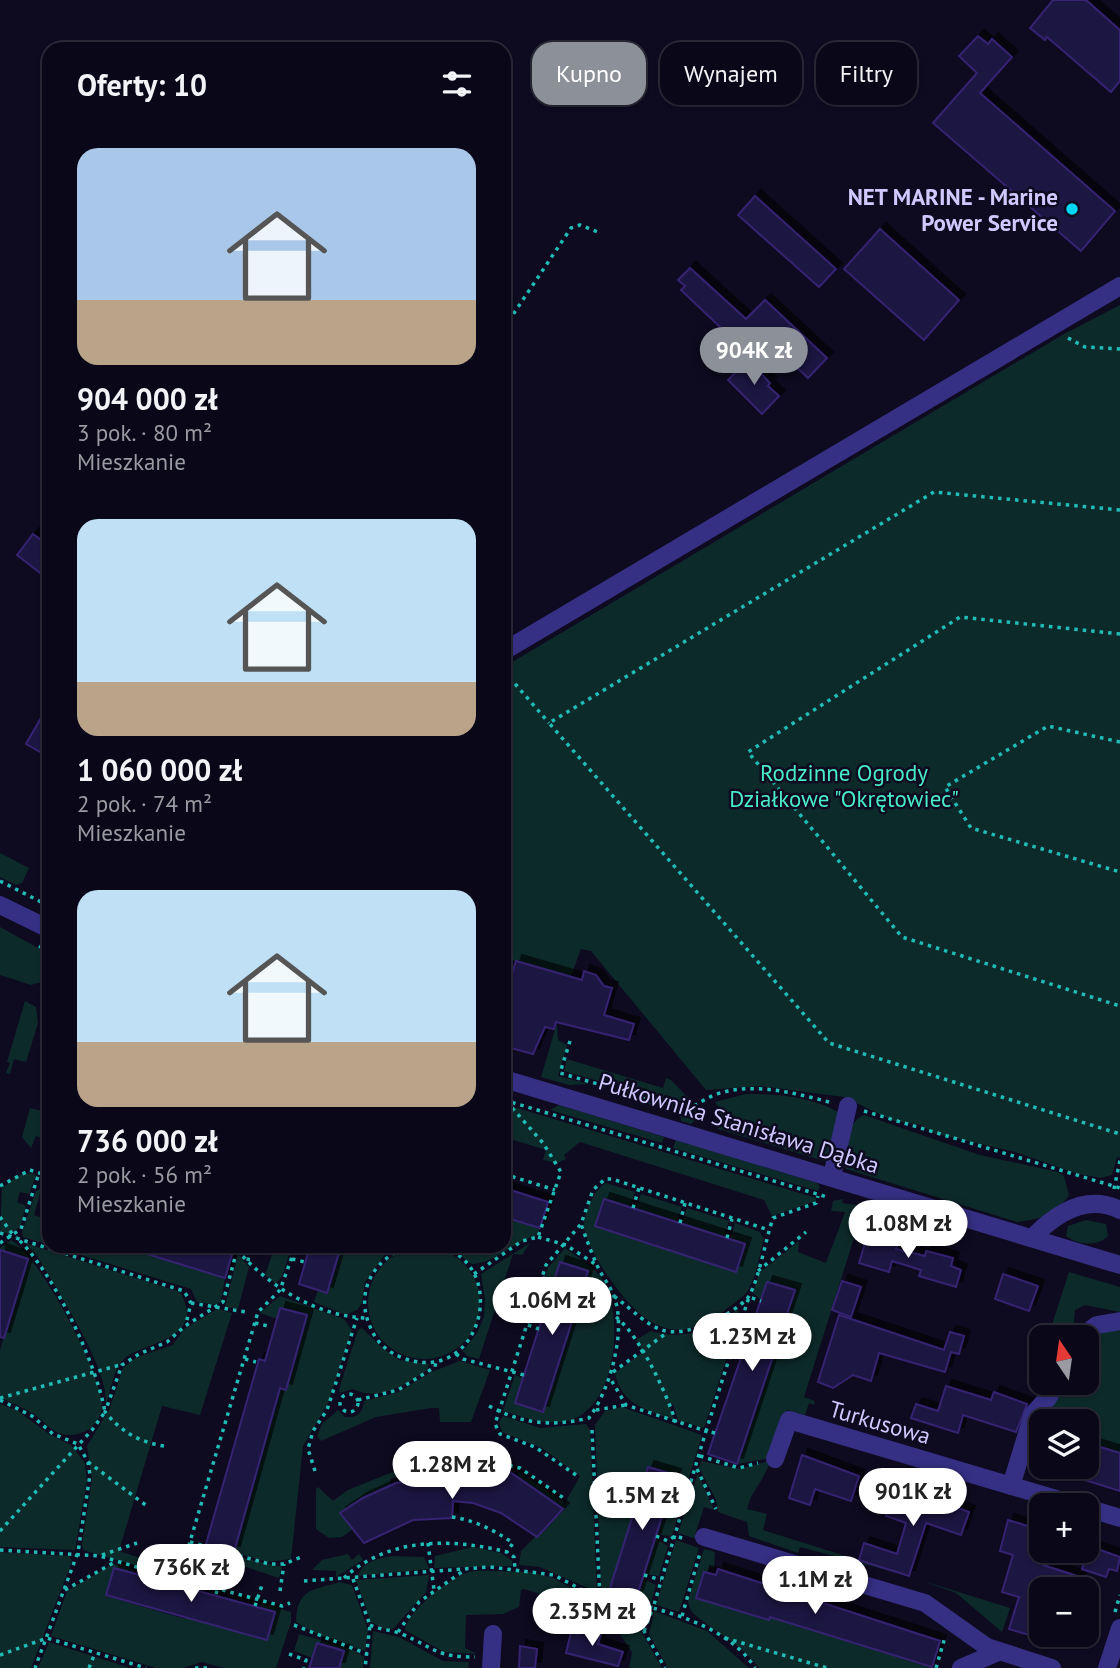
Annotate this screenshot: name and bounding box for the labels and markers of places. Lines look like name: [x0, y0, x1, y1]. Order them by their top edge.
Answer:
place label: NET MARINE - Marine Power Service: [848, 182, 1058, 237]
marker: NET MARINE - Marine Power Service: [1064, 201, 1080, 217]
pin: 904K zł: [689, 328, 819, 387]
pin: 1.08M zł: [836, 1200, 980, 1260]
pin: 1.06M zł: [480, 1278, 624, 1337]
pin: 1.23M zł: [680, 1314, 824, 1373]
pin: 1.28M zł: [380, 1442, 524, 1501]
pin: 901K zł: [848, 1468, 978, 1528]
pin: 1.5M zł: [577, 1472, 707, 1532]
pin: 736K zł: [126, 1544, 256, 1604]
pin: 1.1M zł: [750, 1556, 880, 1616]
pin: 2.35M zł: [520, 1588, 664, 1648]

